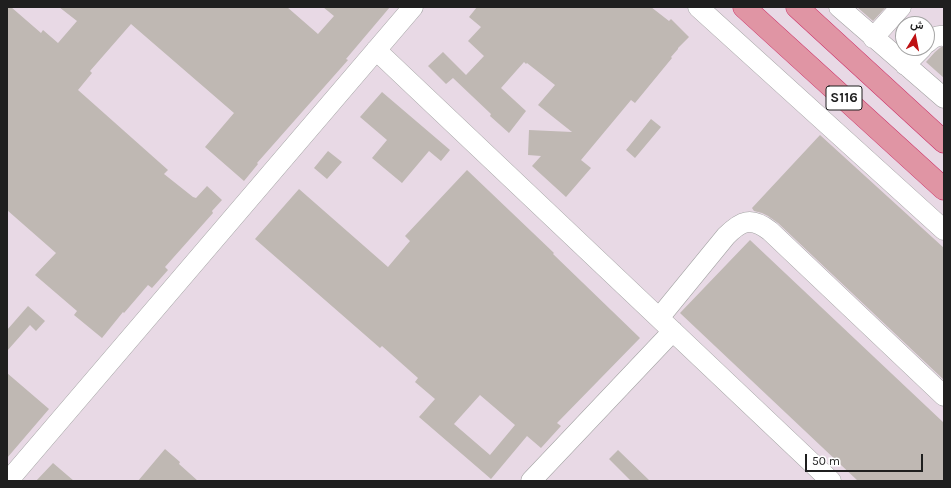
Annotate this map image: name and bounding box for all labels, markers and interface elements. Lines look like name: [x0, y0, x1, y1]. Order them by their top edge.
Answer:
north arrow: [895, 16, 935, 56]
text: ش: [909, 17, 925, 32]
road number: S116: [826, 86, 862, 110]
scale bar: [807, 446, 925, 472]
text: 50 m: [812, 454, 840, 468]

